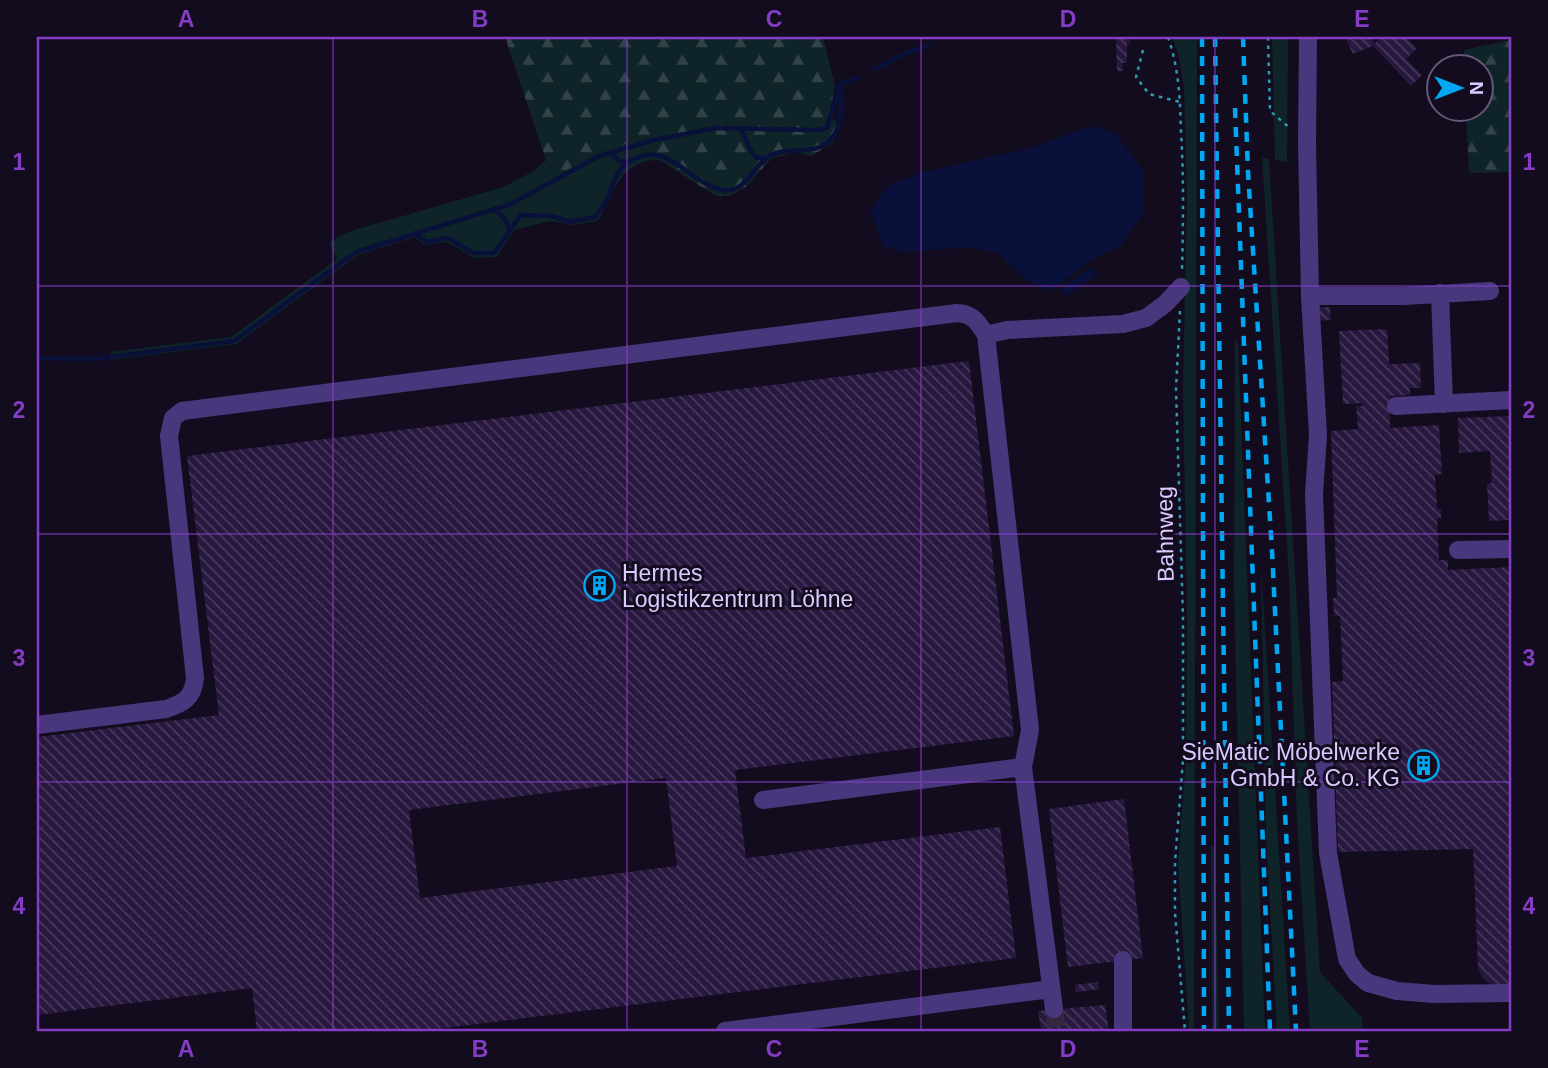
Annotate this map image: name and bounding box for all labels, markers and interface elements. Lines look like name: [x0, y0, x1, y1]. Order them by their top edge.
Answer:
text: A: [178, 6, 194, 32]
text: B: [472, 6, 488, 32]
text: C: [766, 6, 782, 32]
text: D: [1060, 6, 1076, 32]
text: E: [1354, 6, 1370, 32]
north arrow: [1426, 52, 1496, 122]
text: N: [1466, 81, 1487, 95]
text: 1: [13, 149, 26, 175]
text: 1: [1523, 149, 1536, 175]
text: 2: [13, 397, 25, 423]
text: 2: [1523, 397, 1535, 423]
street label: Bahnweg: [1151, 486, 1179, 582]
place label: Hermes Logistikzentrum Löhne: [622, 560, 853, 612]
building icon: Hermes Logistikzentrum Löhne: [582, 569, 616, 603]
text: 3: [13, 645, 25, 671]
text: 3: [1523, 645, 1535, 671]
place label: SieMatic Möbelwerke GmbH & Co. KG: [1181, 739, 1400, 791]
building icon: SieMatic Möbelwerke GmbH & Co. KG: [1406, 748, 1440, 782]
text: 4: [13, 893, 26, 919]
text: 4: [1523, 893, 1536, 919]
text: A: [178, 1036, 194, 1062]
text: B: [472, 1036, 488, 1062]
text: C: [766, 1036, 782, 1062]
text: D: [1060, 1036, 1076, 1062]
text: E: [1354, 1036, 1370, 1062]

